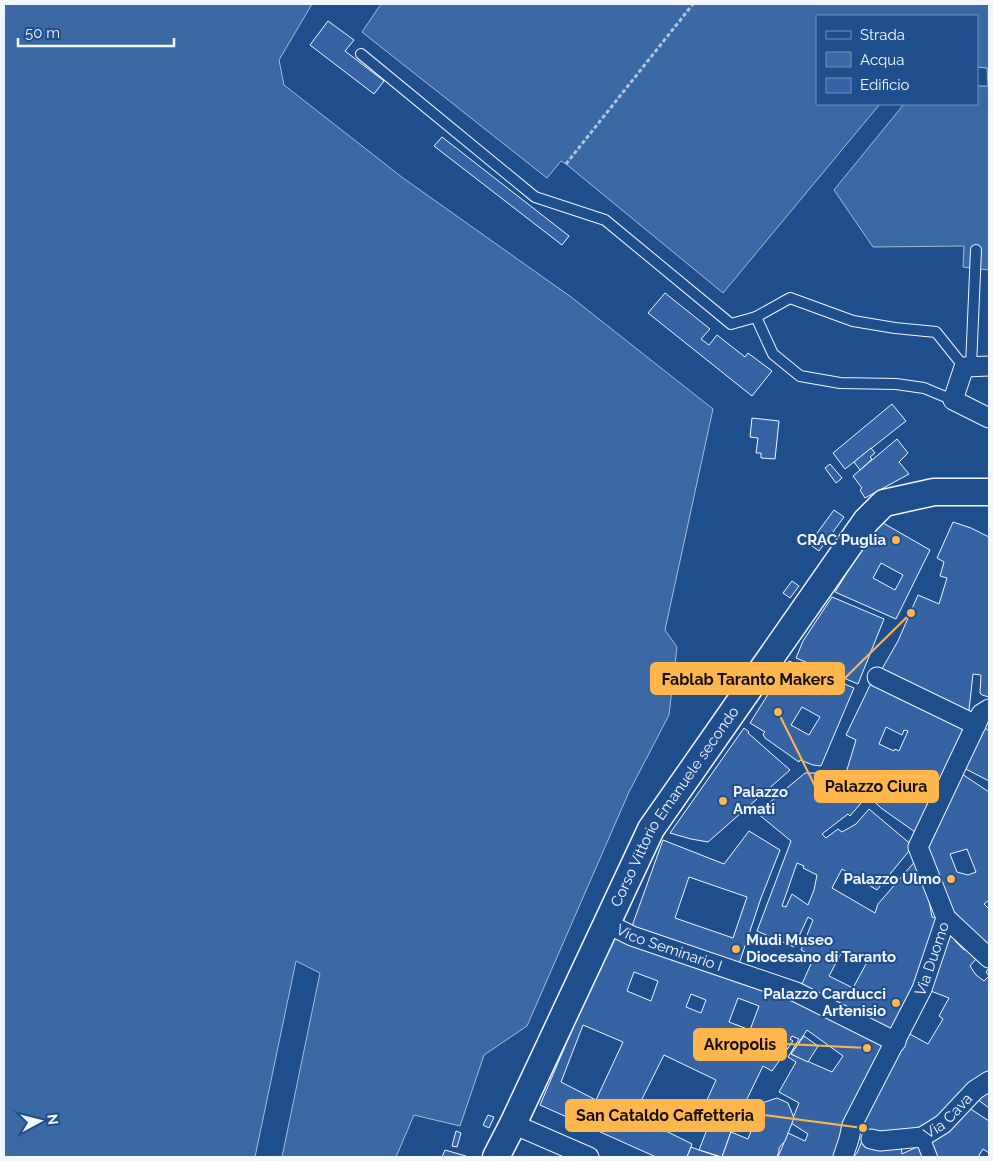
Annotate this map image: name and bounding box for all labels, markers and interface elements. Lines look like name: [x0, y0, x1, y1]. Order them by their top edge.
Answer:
scale bar: [18, 15, 174, 47]
legend: [816, 15, 978, 105]
text: 50 m: [25, 24, 60, 42]
text: Strada: [860, 26, 905, 44]
text: Acqua: [860, 51, 904, 69]
text: Edificio: [860, 76, 910, 94]
place label: CRAC Puglia: [797, 531, 886, 549]
marker: CRAC Puglia: [890, 534, 902, 546]
callout: Fablab Taranto Makers: [651, 663, 844, 694]
text: Fablab Taranto Makers: [662, 670, 835, 689]
street label: Corso Vittorio Emanuele secondo: [607, 703, 743, 910]
callout: Palazzo Ciura: [815, 771, 938, 802]
text: Palazzo Ciura: [825, 777, 927, 796]
place label: Palazzo Amati: [733, 783, 788, 818]
marker: Palazzo Amati: [717, 795, 729, 807]
place label: Palazzo Ulmo: [843, 870, 941, 888]
marker: Palazzo Ulmo: [945, 873, 957, 885]
street label: Via Duomo: [911, 920, 953, 999]
street label: Vico Seminario I: [613, 921, 725, 975]
place label: Mudi Museo Diocesano di Taranto: [746, 931, 896, 966]
marker: Mudi Museo Diocesano di Taranto: [730, 943, 742, 955]
place label: Palazzo Carducci Artenisio: [763, 985, 886, 1020]
marker: Palazzo Carducci Artenisio: [890, 997, 902, 1009]
callout: Akropolis: [694, 1029, 786, 1060]
text: Akropolis: [704, 1035, 776, 1054]
street label: Via Cava: [920, 1090, 976, 1143]
north arrow: [15, 1096, 65, 1146]
callout: San Cataldo Caffetteria: [566, 1100, 764, 1131]
text: San Cataldo Caffetteria: [576, 1106, 754, 1125]
text: N: [44, 1113, 61, 1126]

